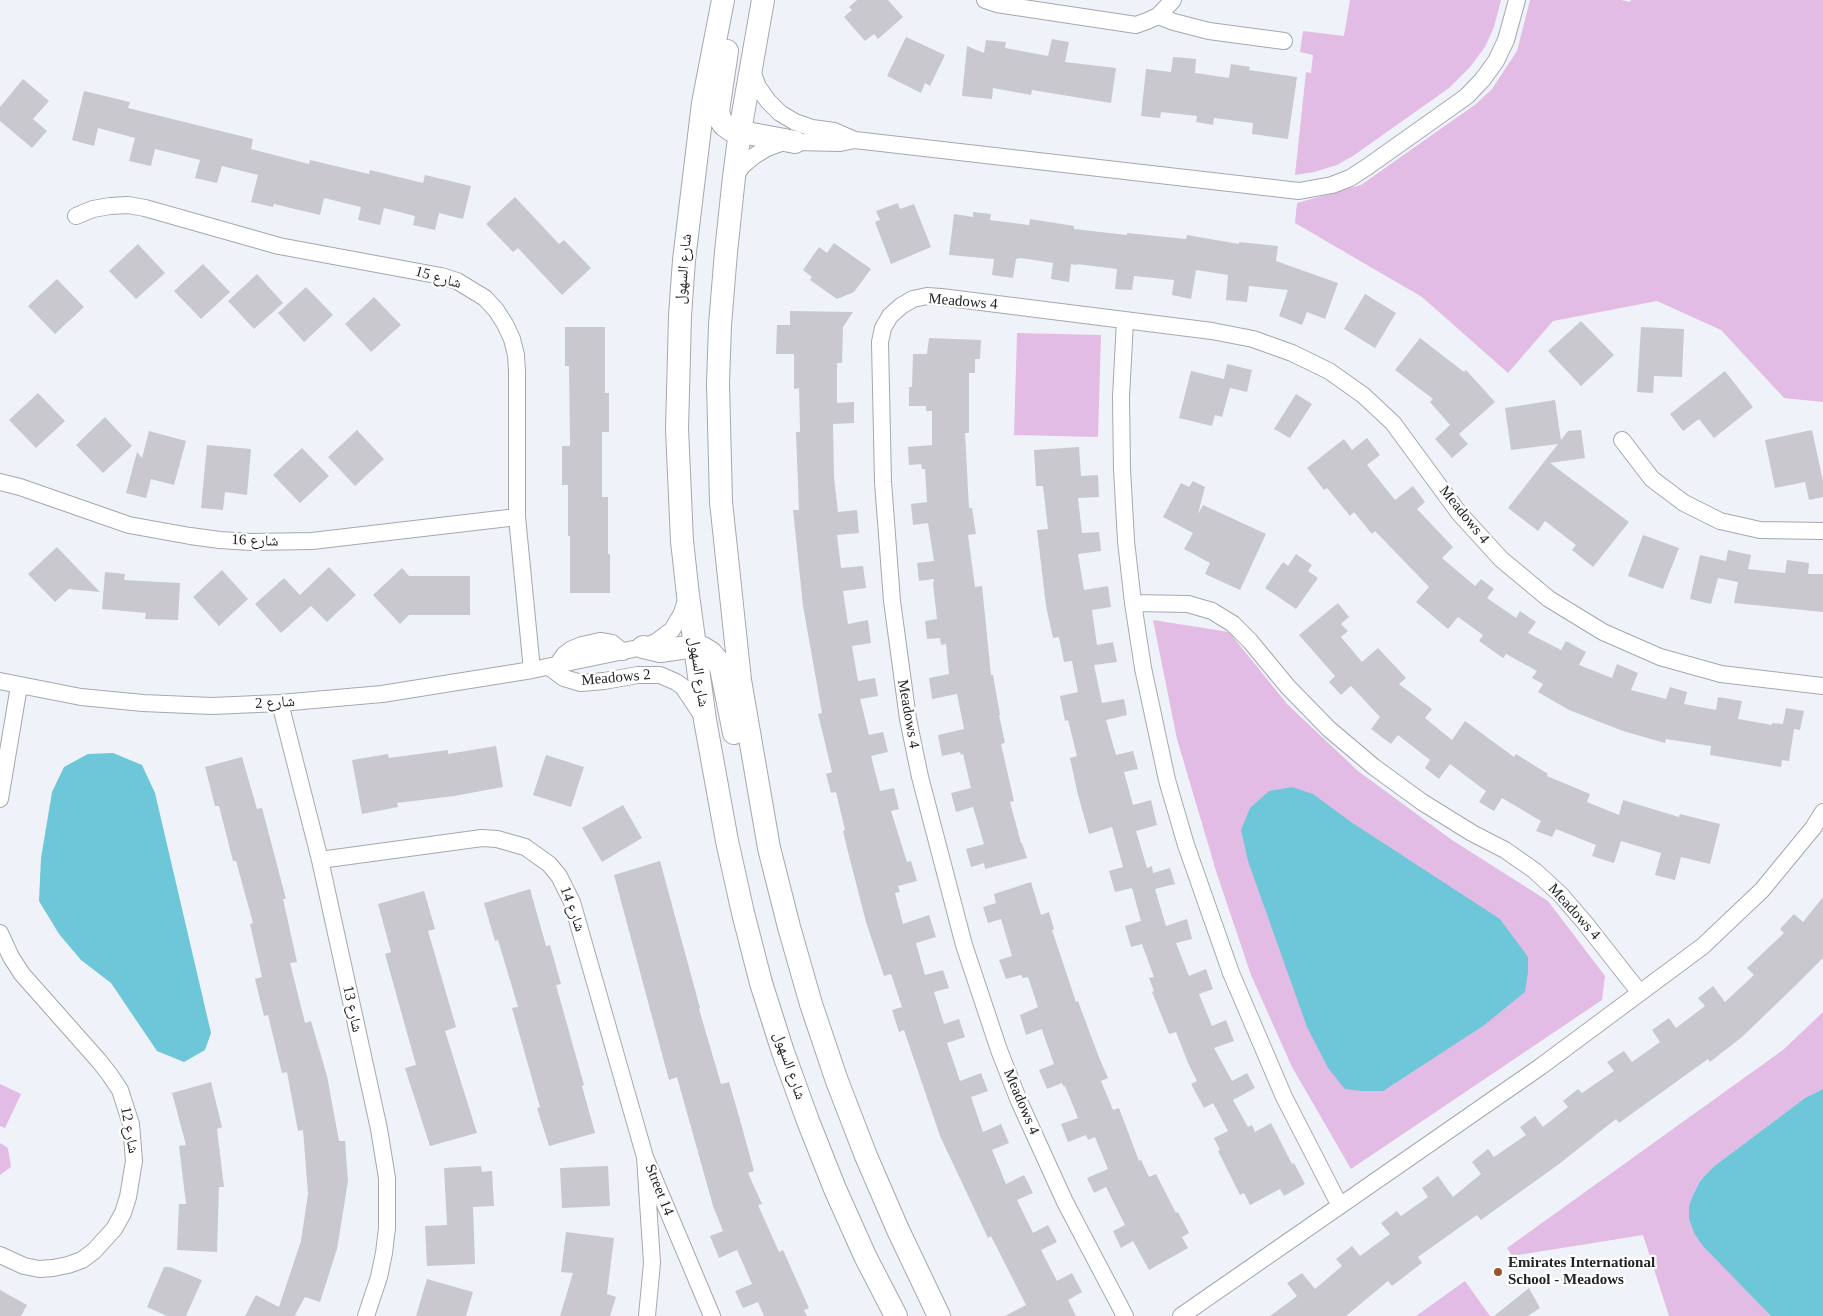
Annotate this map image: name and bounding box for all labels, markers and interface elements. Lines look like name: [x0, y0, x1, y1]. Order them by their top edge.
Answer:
street label: شارع السهول: [672, 233, 696, 305]
street label: شارع 15: [413, 263, 463, 293]
street label: Meadows 4: [928, 290, 998, 314]
street label: Meadows 4: [1435, 482, 1493, 548]
street label: شارع 16: [231, 531, 279, 551]
street label: شارع السهول: [684, 636, 712, 708]
street label: Meadows 2: [581, 666, 651, 690]
street label: Meadows 4: [893, 678, 923, 750]
street label: شارع 2: [255, 693, 295, 713]
street label: Meadows 4: [1544, 880, 1604, 944]
street label: شارع 14: [555, 884, 589, 934]
street label: شارع 13: [338, 984, 366, 1034]
street label: شارع السهول: [769, 1030, 809, 1102]
street label: Meadows 4: [999, 1066, 1043, 1138]
street label: شارع 12: [116, 1105, 142, 1155]
street label: Street 14: [641, 1162, 677, 1218]
place label: Emirates International School - Meadows: [1508, 1254, 1655, 1289]
marker: Emirates International School - Meadows: [1492, 1266, 1504, 1278]

